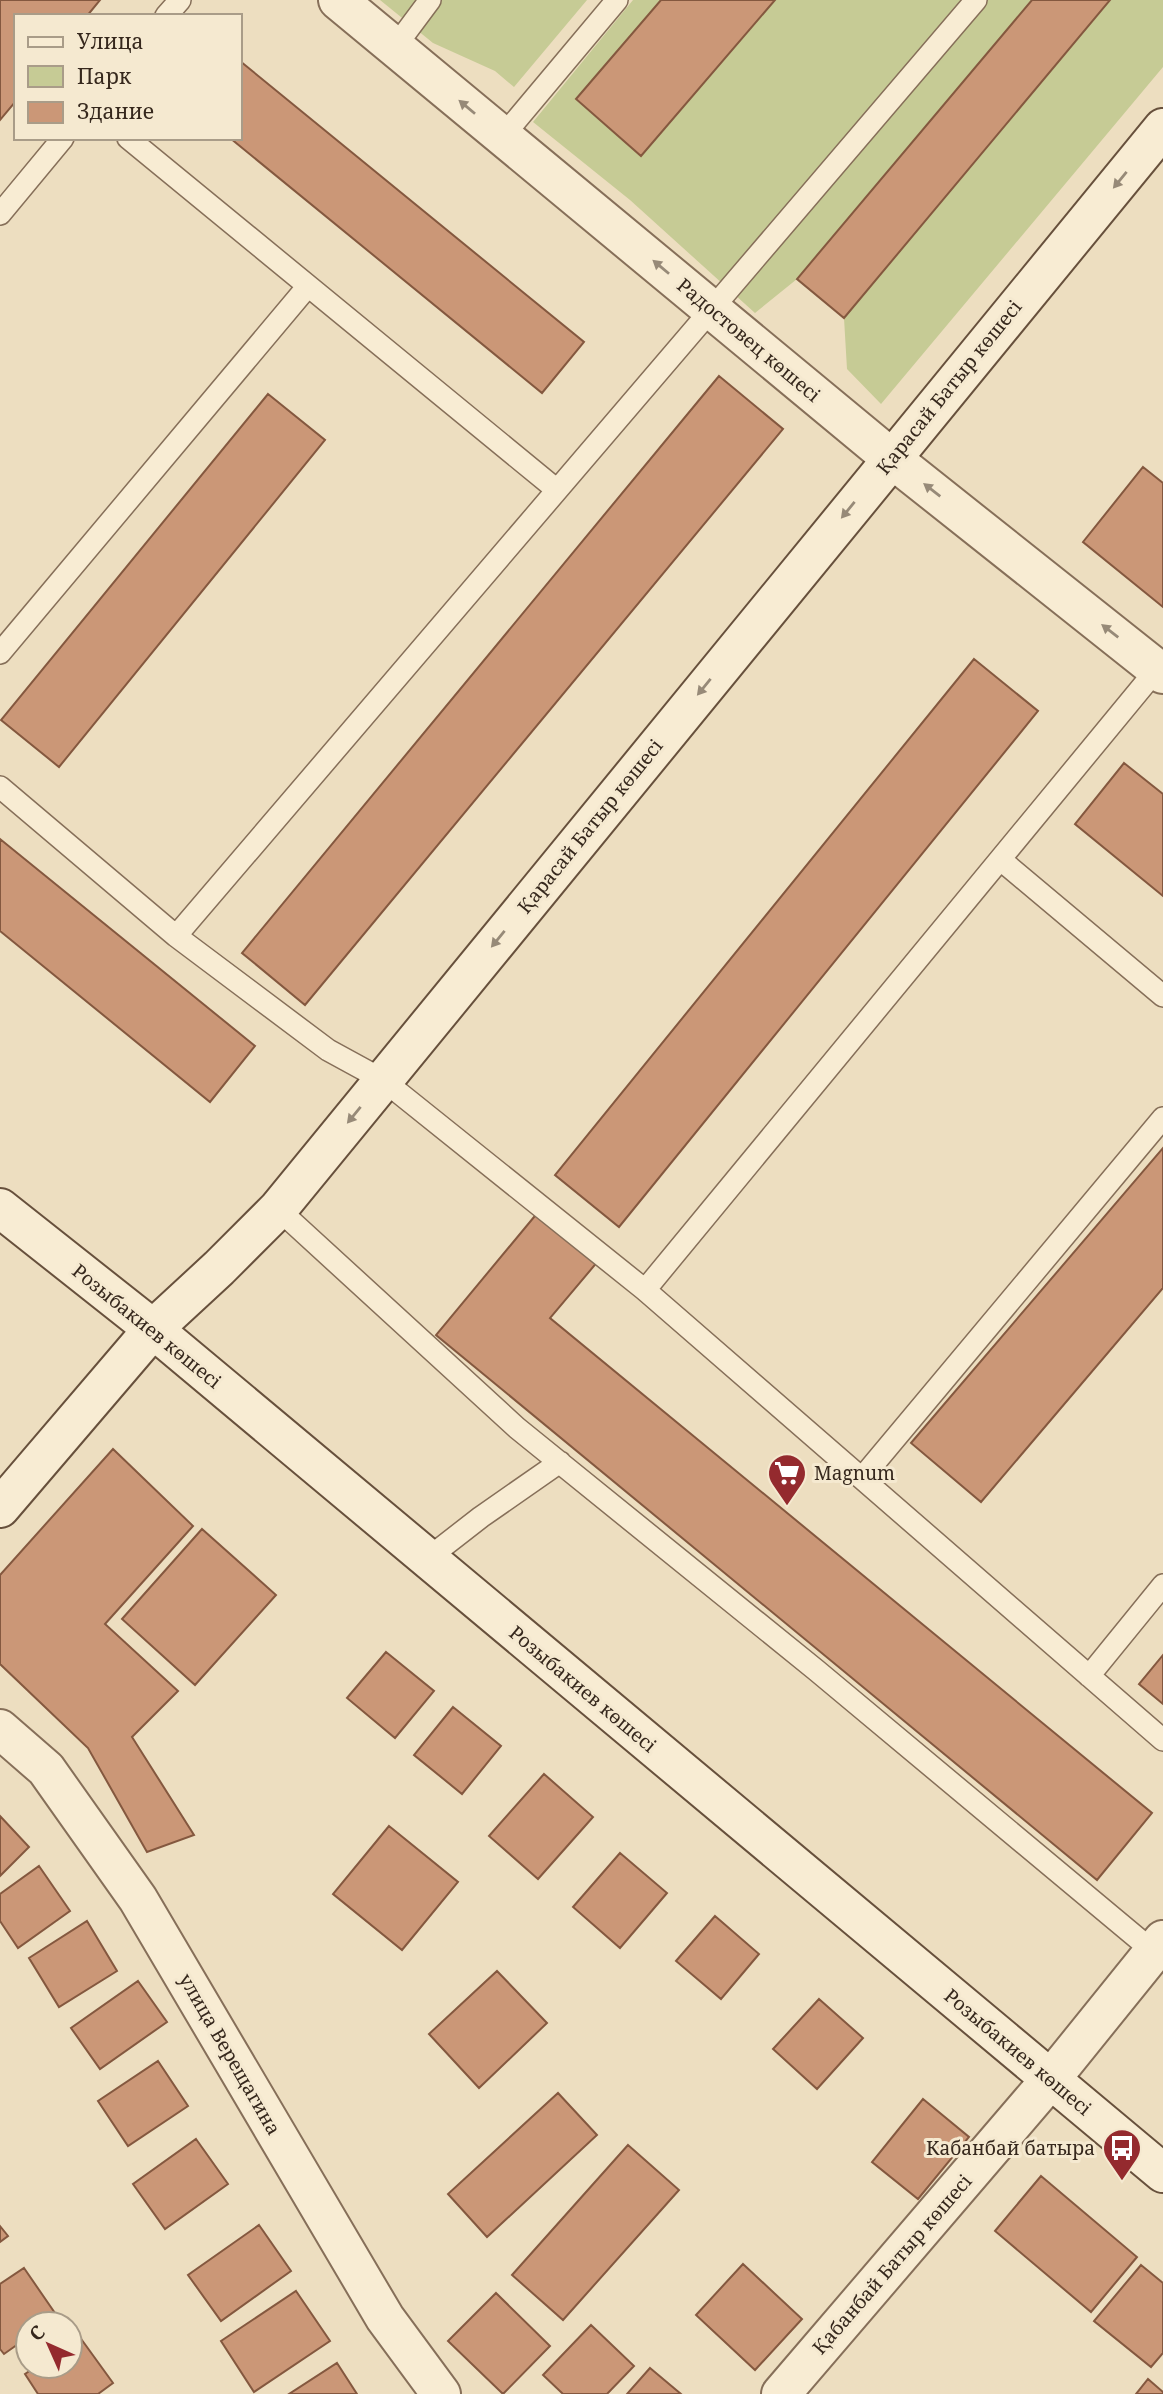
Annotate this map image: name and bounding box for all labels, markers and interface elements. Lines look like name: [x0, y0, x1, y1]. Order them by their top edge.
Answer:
legend: [14, 14, 242, 140]
text: Улица: [77, 27, 144, 55]
text: Парк: [77, 62, 132, 90]
text: Здание: [77, 97, 154, 125]
one-way arrow: [459, 99, 477, 114]
one-way arrow: [1112, 171, 1127, 189]
one-way arrow: [653, 260, 671, 275]
street label: Радостовец көшесі: [672, 272, 826, 408]
street label: Қарасай Батыр көшесі: [870, 294, 1028, 480]
one-way arrow: [923, 482, 941, 497]
one-way arrow: [841, 502, 856, 519]
one-way arrow: [1101, 624, 1119, 639]
one-way arrow: [697, 678, 712, 695]
street label: Қарасай Батыр көшесі: [511, 733, 669, 919]
one-way arrow: [491, 930, 506, 947]
one-way arrow: [347, 1106, 362, 1123]
street label: Розыбакиев көшесі: [67, 1258, 227, 1394]
supermarket icon: Magnum: [766, 1452, 808, 1507]
place label: Magnum: [814, 1460, 895, 1486]
street label: Розыбакиев көшесі: [504, 1620, 662, 1758]
street label: улица Верещагина: [173, 1968, 287, 2140]
street label: Розыбакиев көшесі: [939, 1983, 1097, 2121]
bus stop icon: Кабанбай батыра: [1101, 2127, 1143, 2182]
place label: Кабанбай батыра: [926, 2135, 1095, 2161]
street label: Қабанбай Батыр көшесі: [806, 2168, 978, 2360]
north arrow: [14, 2310, 84, 2380]
text: С: [23, 2319, 51, 2347]

